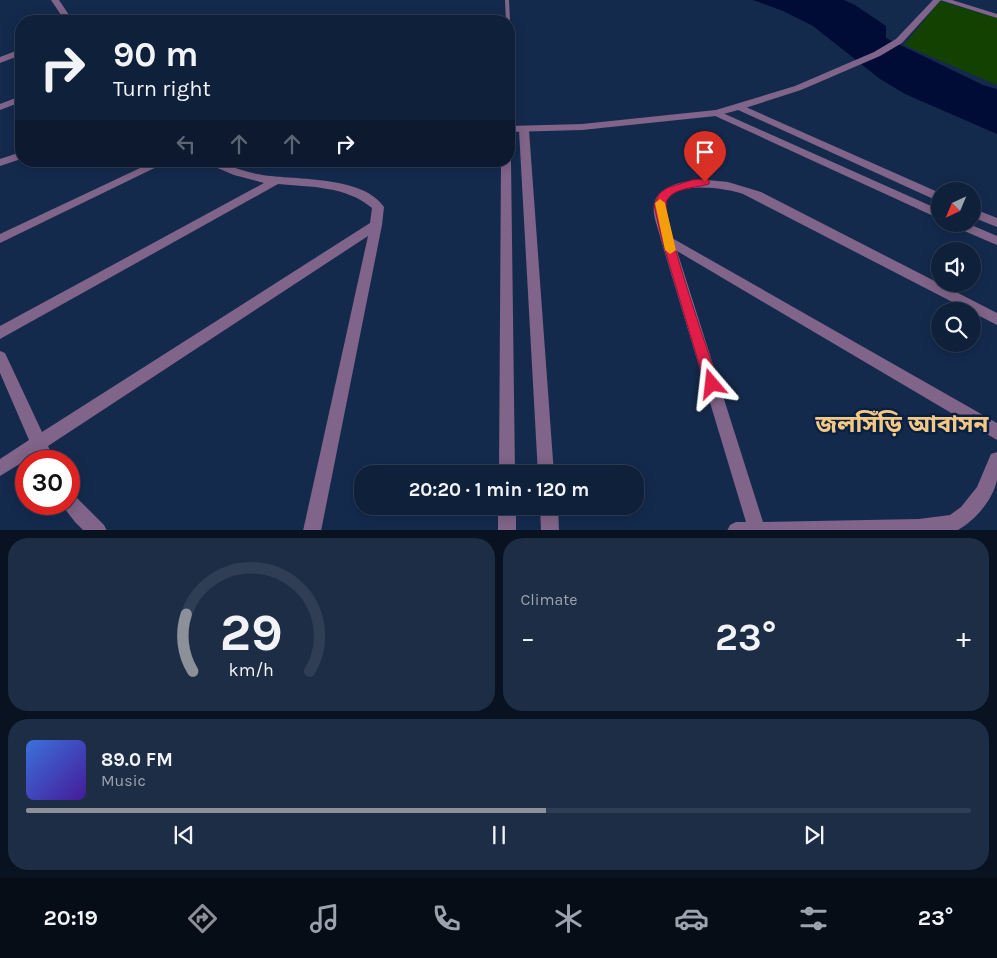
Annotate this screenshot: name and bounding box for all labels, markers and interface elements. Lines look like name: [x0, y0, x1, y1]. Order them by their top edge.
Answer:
text: 90 m: [113, 34, 199, 75]
icon: right: [30, 35, 95, 100]
text: Turn right: [113, 76, 211, 102]
icon: left: [172, 130, 200, 158]
icon: ahead: [225, 130, 253, 158]
icon: ahead: [278, 130, 306, 158]
icon: right: [331, 130, 359, 158]
pin: [684, 131, 726, 182]
icon: arrive: [691, 138, 719, 166]
north arrow: [931, 182, 981, 232]
map controls: [931, 182, 981, 352]
button: sound: [931, 242, 981, 292]
button: search: [931, 302, 981, 352]
position arrow: [685, 357, 737, 409]
district label: জলসিঁড়ি আবাসন: [815, 410, 989, 438]
speed limit sign: 30: [15, 450, 80, 515]
text: 20:20 · 1 min · 120 m: [409, 479, 589, 501]
text: Climate: [521, 590, 578, 609]
text: 29: [220, 602, 283, 663]
text: 23°: [715, 615, 776, 660]
text: −: [521, 621, 535, 654]
text: +: [956, 621, 971, 654]
text: km/h: [229, 660, 274, 681]
text: 89.0 FM: [101, 749, 173, 771]
text: Music: [101, 771, 146, 790]
icon: previous: [170, 821, 198, 849]
icon: pause: [485, 821, 513, 849]
icon: next: [800, 821, 828, 849]
icon: directions: [185, 901, 220, 936]
icon: music: [307, 901, 342, 936]
icon: phone: [429, 901, 464, 936]
icon: climate: [551, 901, 586, 936]
icon: car: [674, 901, 709, 936]
icon: filters: [796, 901, 831, 936]
text: 20:19: [44, 905, 98, 931]
text: 23°: [918, 905, 953, 931]

